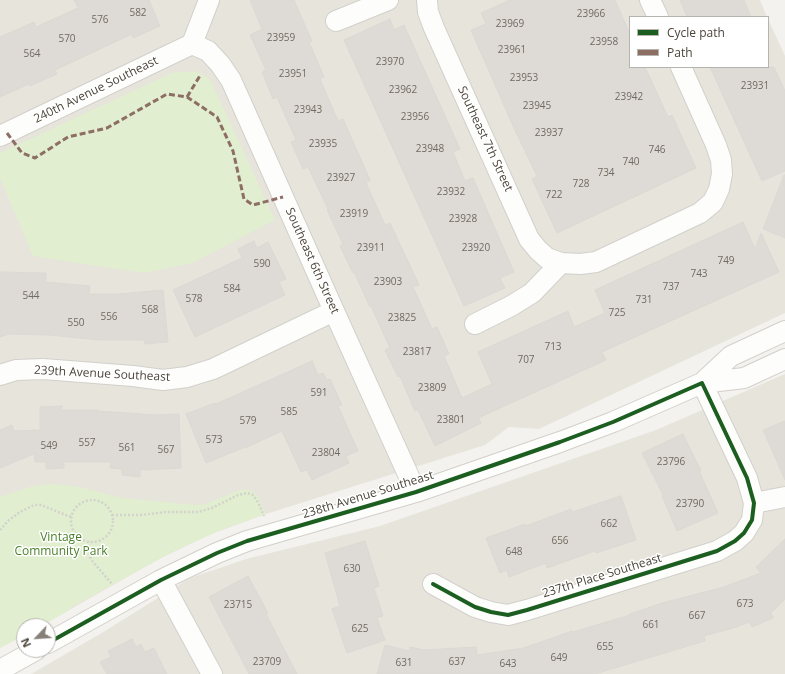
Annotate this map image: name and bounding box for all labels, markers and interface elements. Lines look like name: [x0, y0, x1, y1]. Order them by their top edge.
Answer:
house number: 582: [129, 7, 147, 19]
house number: 23966: [577, 8, 605, 20]
house number: 576: [91, 14, 109, 26]
legend: [629, 16, 769, 68]
house number: 23969: [496, 18, 524, 30]
text: Cycle path: [667, 24, 725, 41]
house number: 23959: [267, 32, 295, 44]
house number: 570: [58, 33, 76, 45]
house number: 23958: [590, 36, 618, 48]
house number: 23961: [498, 44, 526, 56]
text: Path: [667, 44, 693, 61]
house number: 564: [23, 48, 41, 60]
street label: 240th Avenue Southeast: [32, 54, 160, 126]
house number: 23970: [376, 56, 404, 68]
house number: 23951: [279, 68, 307, 80]
house number: 23953: [510, 72, 538, 84]
house number: 23931: [741, 80, 769, 92]
house number: 23962: [389, 84, 417, 96]
street label: Southeast 7th Street: [454, 84, 516, 194]
house number: 23942: [615, 91, 643, 103]
house number: 23945: [523, 100, 551, 112]
house number: 23943: [294, 104, 322, 116]
house number: 23956: [401, 111, 429, 123]
house number: 23937: [535, 127, 563, 139]
house number: 23935: [309, 138, 337, 150]
house number: 23948: [416, 143, 444, 155]
house number: 746: [648, 144, 666, 156]
house number: 740: [622, 156, 640, 168]
house number: 734: [597, 167, 615, 179]
house number: 23927: [327, 172, 355, 184]
house number: 728: [572, 178, 590, 190]
house number: 23932: [437, 186, 465, 198]
house number: 722: [545, 189, 563, 201]
street label: Southeast 6th Street: [282, 206, 342, 316]
house number: 23919: [340, 208, 368, 220]
house number: 23928: [449, 213, 477, 225]
house number: 23911: [357, 242, 385, 254]
house number: 23920: [462, 242, 490, 254]
house number: 749: [717, 255, 735, 267]
house number: 590: [253, 258, 271, 270]
house number: 743: [690, 268, 708, 280]
house number: 23903: [374, 276, 402, 288]
house number: 737: [662, 281, 680, 293]
house number: 584: [223, 283, 241, 295]
house number: 544: [22, 290, 40, 302]
house number: 578: [185, 293, 203, 305]
house number: 731: [635, 294, 653, 306]
house number: 568: [141, 304, 159, 316]
house number: 725: [608, 307, 626, 319]
house number: 556: [100, 311, 118, 323]
house number: 23825: [388, 312, 416, 324]
house number: 550: [67, 317, 85, 329]
house number: 713: [544, 341, 562, 353]
house number: 23817: [403, 346, 431, 358]
house number: 707: [517, 354, 535, 366]
street label: 239th Avenue Southeast: [34, 363, 170, 385]
house number: 23809: [418, 382, 446, 394]
house number: 591: [310, 387, 328, 399]
house number: 585: [280, 406, 298, 418]
house number: 23801: [437, 414, 465, 426]
house number: 579: [239, 415, 257, 427]
house number: 573: [205, 434, 223, 446]
house number: 557: [78, 437, 96, 449]
house number: 549: [40, 440, 58, 452]
house number: 561: [118, 442, 136, 454]
house number: 567: [157, 444, 175, 456]
house number: 23804: [312, 447, 340, 459]
house number: 23796: [657, 456, 685, 468]
street label: 238th Avenue Southeast: [301, 468, 435, 522]
house number: 23790: [676, 498, 704, 510]
house number: 662: [600, 518, 618, 530]
park label: Vintage Community Park: [14, 531, 108, 559]
house number: 656: [551, 535, 569, 547]
house number: 648: [505, 546, 523, 558]
street label: 237th Place Southeast: [541, 551, 663, 601]
house number: 630: [343, 563, 361, 575]
house number: 673: [736, 598, 754, 610]
house number: 23715: [224, 599, 252, 611]
house number: 667: [688, 610, 706, 622]
north arrow: [16, 618, 56, 658]
house number: 661: [642, 619, 660, 631]
house number: 625: [351, 623, 369, 635]
text: N: [17, 636, 34, 650]
house number: 655: [596, 641, 614, 653]
house number: 649: [550, 652, 568, 664]
house number: 23709: [253, 656, 281, 668]
house number: 637: [448, 656, 466, 668]
house number: 631: [395, 657, 413, 669]
house number: 643: [499, 658, 517, 670]

